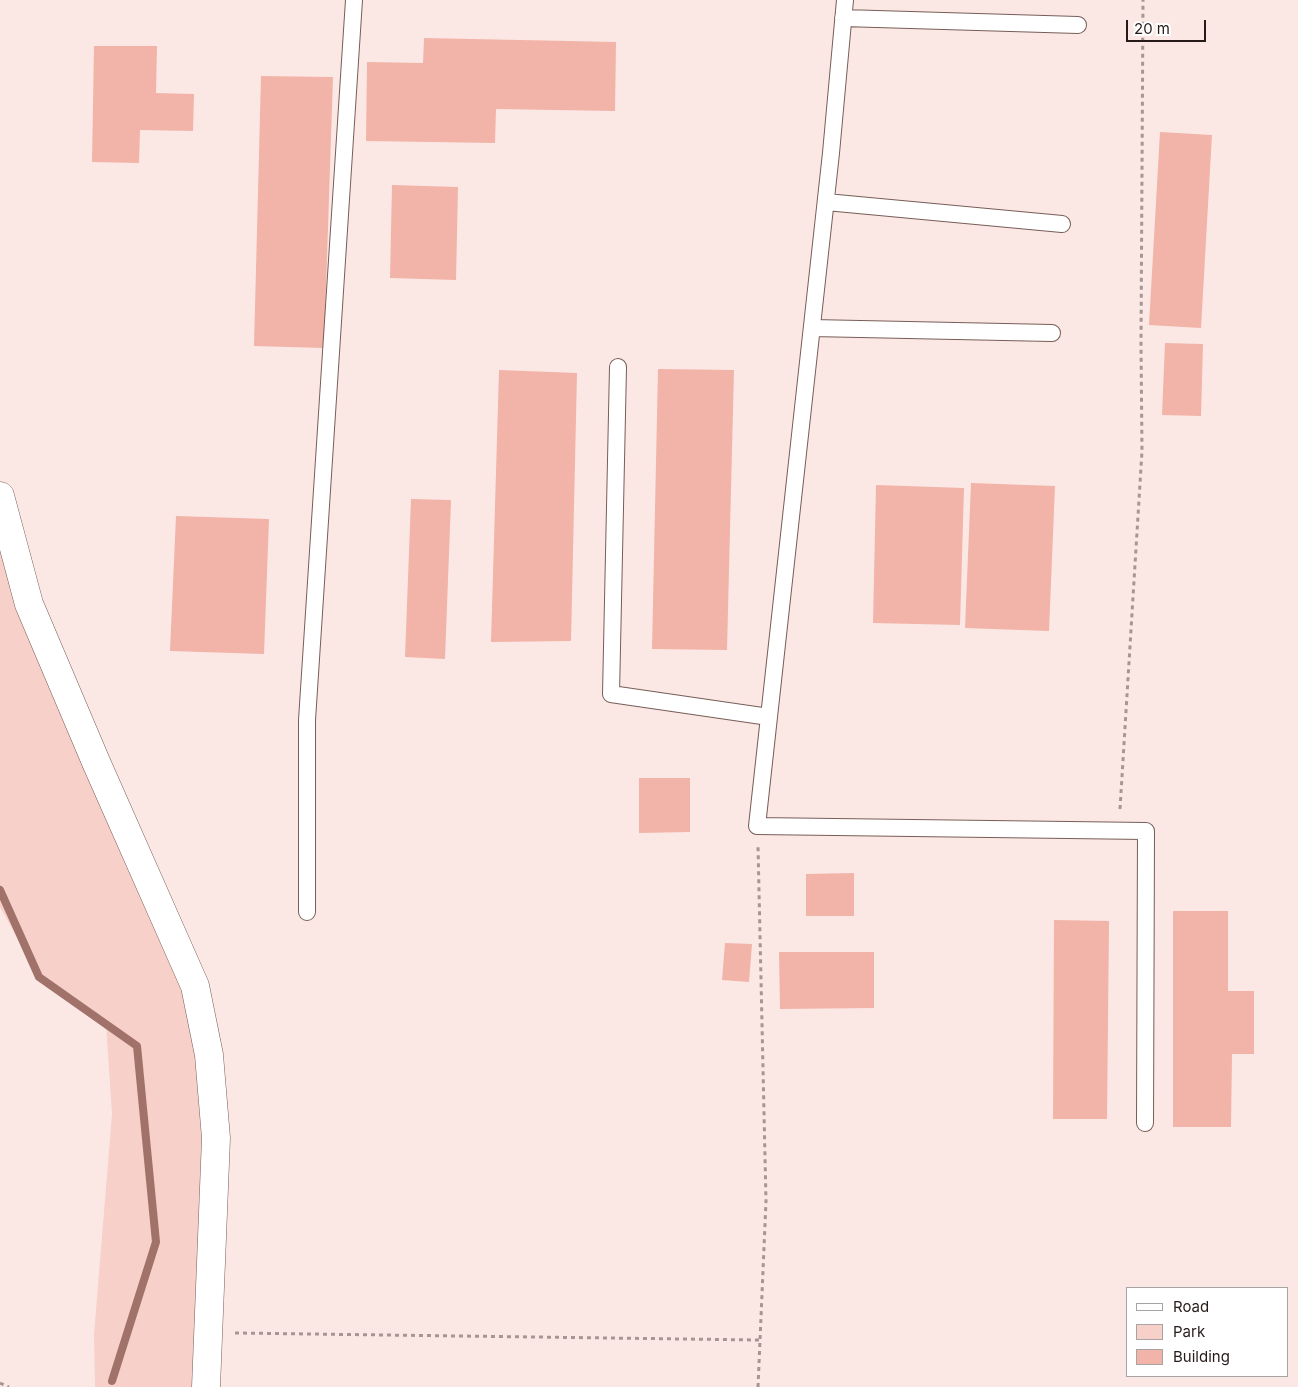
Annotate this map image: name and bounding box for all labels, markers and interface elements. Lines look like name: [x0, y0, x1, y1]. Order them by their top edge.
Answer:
scale bar: [1128, 10, 1208, 42]
text: 20 m: [1134, 19, 1170, 38]
legend: [1126, 1287, 1288, 1377]
text: Road: [1173, 1297, 1209, 1316]
text: Park: [1173, 1322, 1205, 1341]
text: Building: [1173, 1347, 1230, 1366]

